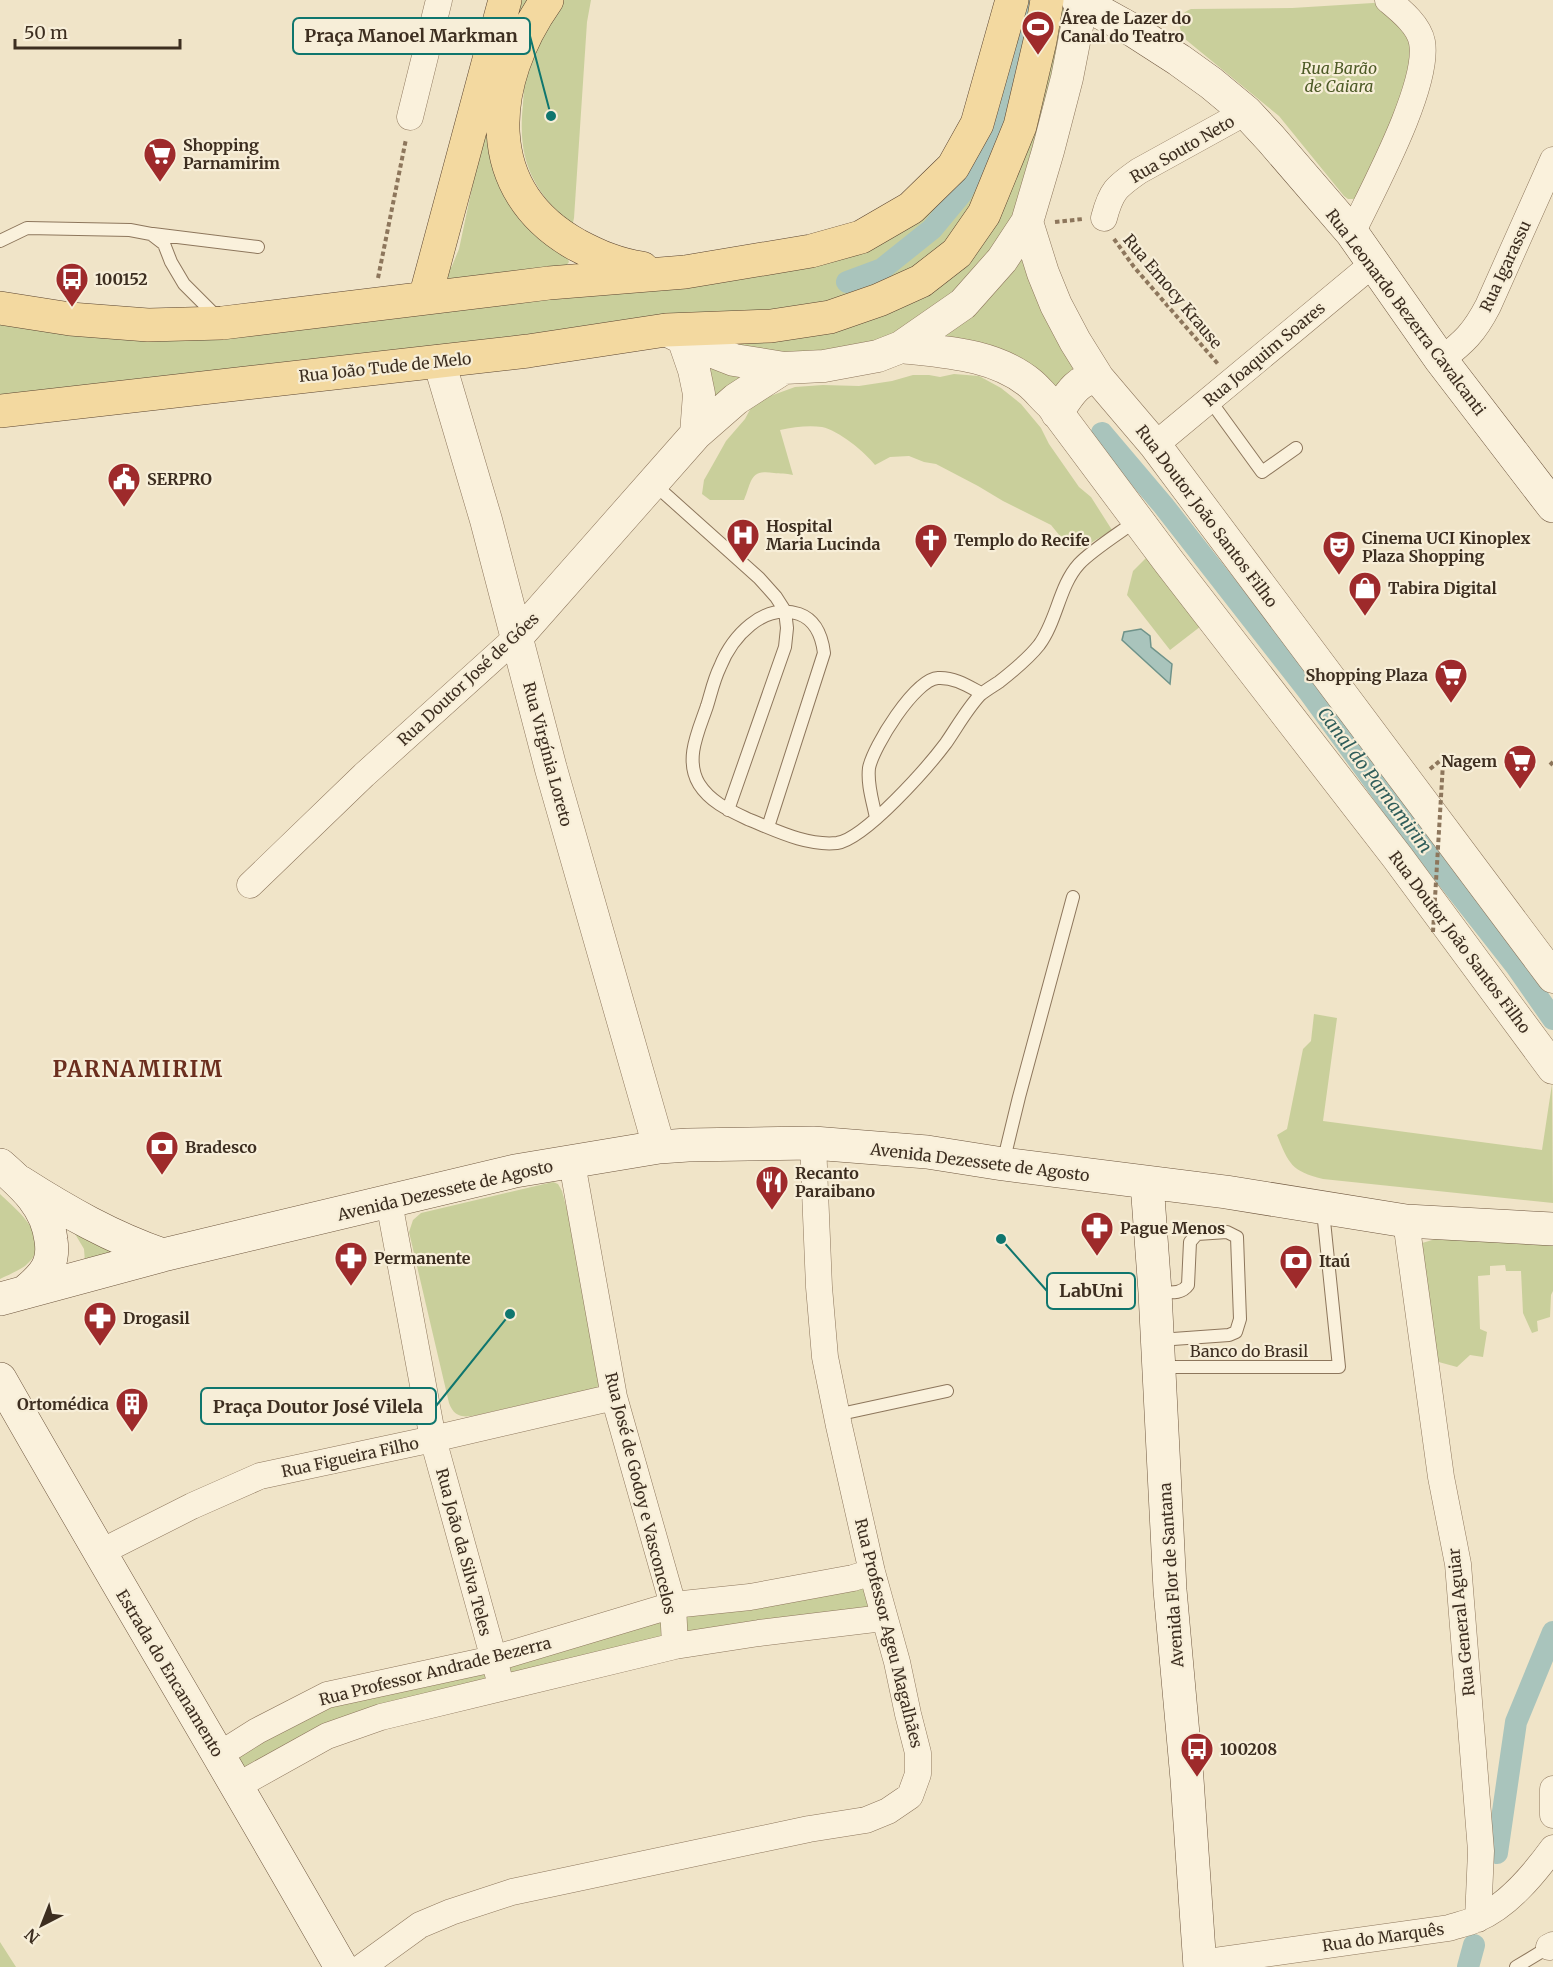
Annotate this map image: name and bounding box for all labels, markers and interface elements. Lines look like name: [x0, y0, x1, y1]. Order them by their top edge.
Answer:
place label: Área de Lazer do Canal do Teatro: [1060, 8, 1191, 46]
sports icon: Área de Lazer do Canal do Teatro: [1020, 9, 1056, 56]
scale bar: [15, 12, 180, 50]
callout: Praça Manoel Markman: [293, 18, 530, 54]
text: 50 m: [24, 21, 68, 44]
text: Praça Manoel Markman: [304, 24, 518, 47]
park label: Rua Barão de Caiara: [1301, 58, 1377, 96]
street label: Rua Souto Neto: [1126, 111, 1238, 187]
place label: Shopping Parnamirim: [183, 135, 280, 173]
supermarket icon: Shopping Parnamirim: [142, 136, 178, 183]
street label: Rua Leonardo Bezerra Cavalcanti: [1322, 205, 1490, 419]
street label: Rua Igarassu: [1475, 217, 1535, 315]
street label: Rua Emocy Krause: [1119, 230, 1227, 352]
bus stop icon: 100152: [54, 261, 90, 308]
place label: 100152: [95, 269, 148, 289]
street label: Rua Joaquim Soares: [1199, 297, 1329, 411]
street label: Rua João Tude de Melo: [298, 348, 472, 386]
street label: Rua Doutor João Santos Filho: [1132, 421, 1282, 611]
public building icon: SERPRO: [106, 461, 142, 508]
place label: SERPRO: [147, 469, 212, 489]
place label: Hospital Maria Lucinda: [766, 516, 880, 554]
hospital icon: Hospital Maria Lucinda: [725, 517, 761, 564]
church icon: Templo do Recife: [913, 522, 949, 569]
place label: Cinema UCI Kinoplex Plaza Shopping: [1362, 528, 1530, 566]
theatre icon: Cinema UCI Kinoplex Plaza Shopping: [1321, 529, 1357, 576]
place label: Templo do Recife: [954, 530, 1090, 550]
shop icon: Tabira Digital: [1347, 570, 1383, 617]
place label: Tabira Digital: [1388, 578, 1497, 598]
street label: Rua Doutor José de Góes: [393, 608, 543, 750]
supermarket icon: Shopping Plaza: [1433, 657, 1469, 704]
place label: Shopping Plaza: [1305, 665, 1428, 685]
street label: Rua Virgínia Loreto: [519, 680, 577, 828]
water label: Canal do Parnamirim: [1313, 702, 1437, 858]
supermarket icon: Nagem: [1502, 743, 1538, 790]
place label: Nagem: [1441, 751, 1497, 771]
street label: Rua Doutor João Santos Filho: [1385, 847, 1535, 1037]
district label: PARNAMIRIM: [52, 1055, 224, 1083]
bank icon: Bradesco: [144, 1129, 180, 1176]
place label: Bradesco: [185, 1137, 257, 1157]
street label: Avenida Dezessete de Agosto: [868, 1139, 1091, 1185]
street label: Avenida Dezessete de Agosto: [334, 1155, 555, 1225]
place label: Recanto Paraibano: [795, 1163, 875, 1201]
restaurant icon: Recanto Paraibano: [754, 1164, 790, 1211]
pharmacy icon: Pague Menos: [1079, 1210, 1115, 1257]
place label: Pague Menos: [1120, 1218, 1225, 1238]
pharmacy icon: Permanente: [333, 1240, 369, 1287]
bank icon: Itaú: [1278, 1243, 1314, 1290]
place label: Permanente: [374, 1248, 471, 1268]
place label: Itaú: [1319, 1251, 1350, 1271]
callout: LabUni: [1047, 1273, 1135, 1309]
text: LabUni: [1059, 1279, 1123, 1302]
pharmacy icon: Drogasil: [82, 1300, 118, 1347]
place label: Drogasil: [123, 1308, 190, 1328]
street label: Banco do Brasil: [1190, 1341, 1308, 1361]
street label: Rua José de Godoy e Vasconcelos: [601, 1370, 681, 1616]
building icon: Ortomédica: [114, 1386, 150, 1433]
callout: Praça Doutor José Vilela: [201, 1388, 436, 1424]
place label: Ortomédica: [17, 1394, 109, 1414]
text: Praça Doutor José Vilela: [213, 1395, 423, 1418]
street label: Rua Figueira Filho: [279, 1433, 421, 1481]
street label: Rua João da Silva Teles: [432, 1466, 496, 1638]
street label: Avenida Flor de Santana: [1155, 1482, 1188, 1669]
street label: Rua Professor Ageu Magalhães: [851, 1516, 927, 1750]
street label: Rua General Aguiar: [1443, 1547, 1479, 1697]
street label: Estrada do Encanamento: [112, 1586, 228, 1760]
street label: Rua Professor Andrade Bezerra: [317, 1632, 554, 1710]
bus stop icon: 100208: [1179, 1731, 1215, 1778]
place label: 100208: [1220, 1739, 1277, 1759]
north arrow: [12, 1895, 72, 1955]
street label: Rua do Marquês: [1321, 1919, 1445, 1955]
text: N: [20, 1924, 43, 1948]

